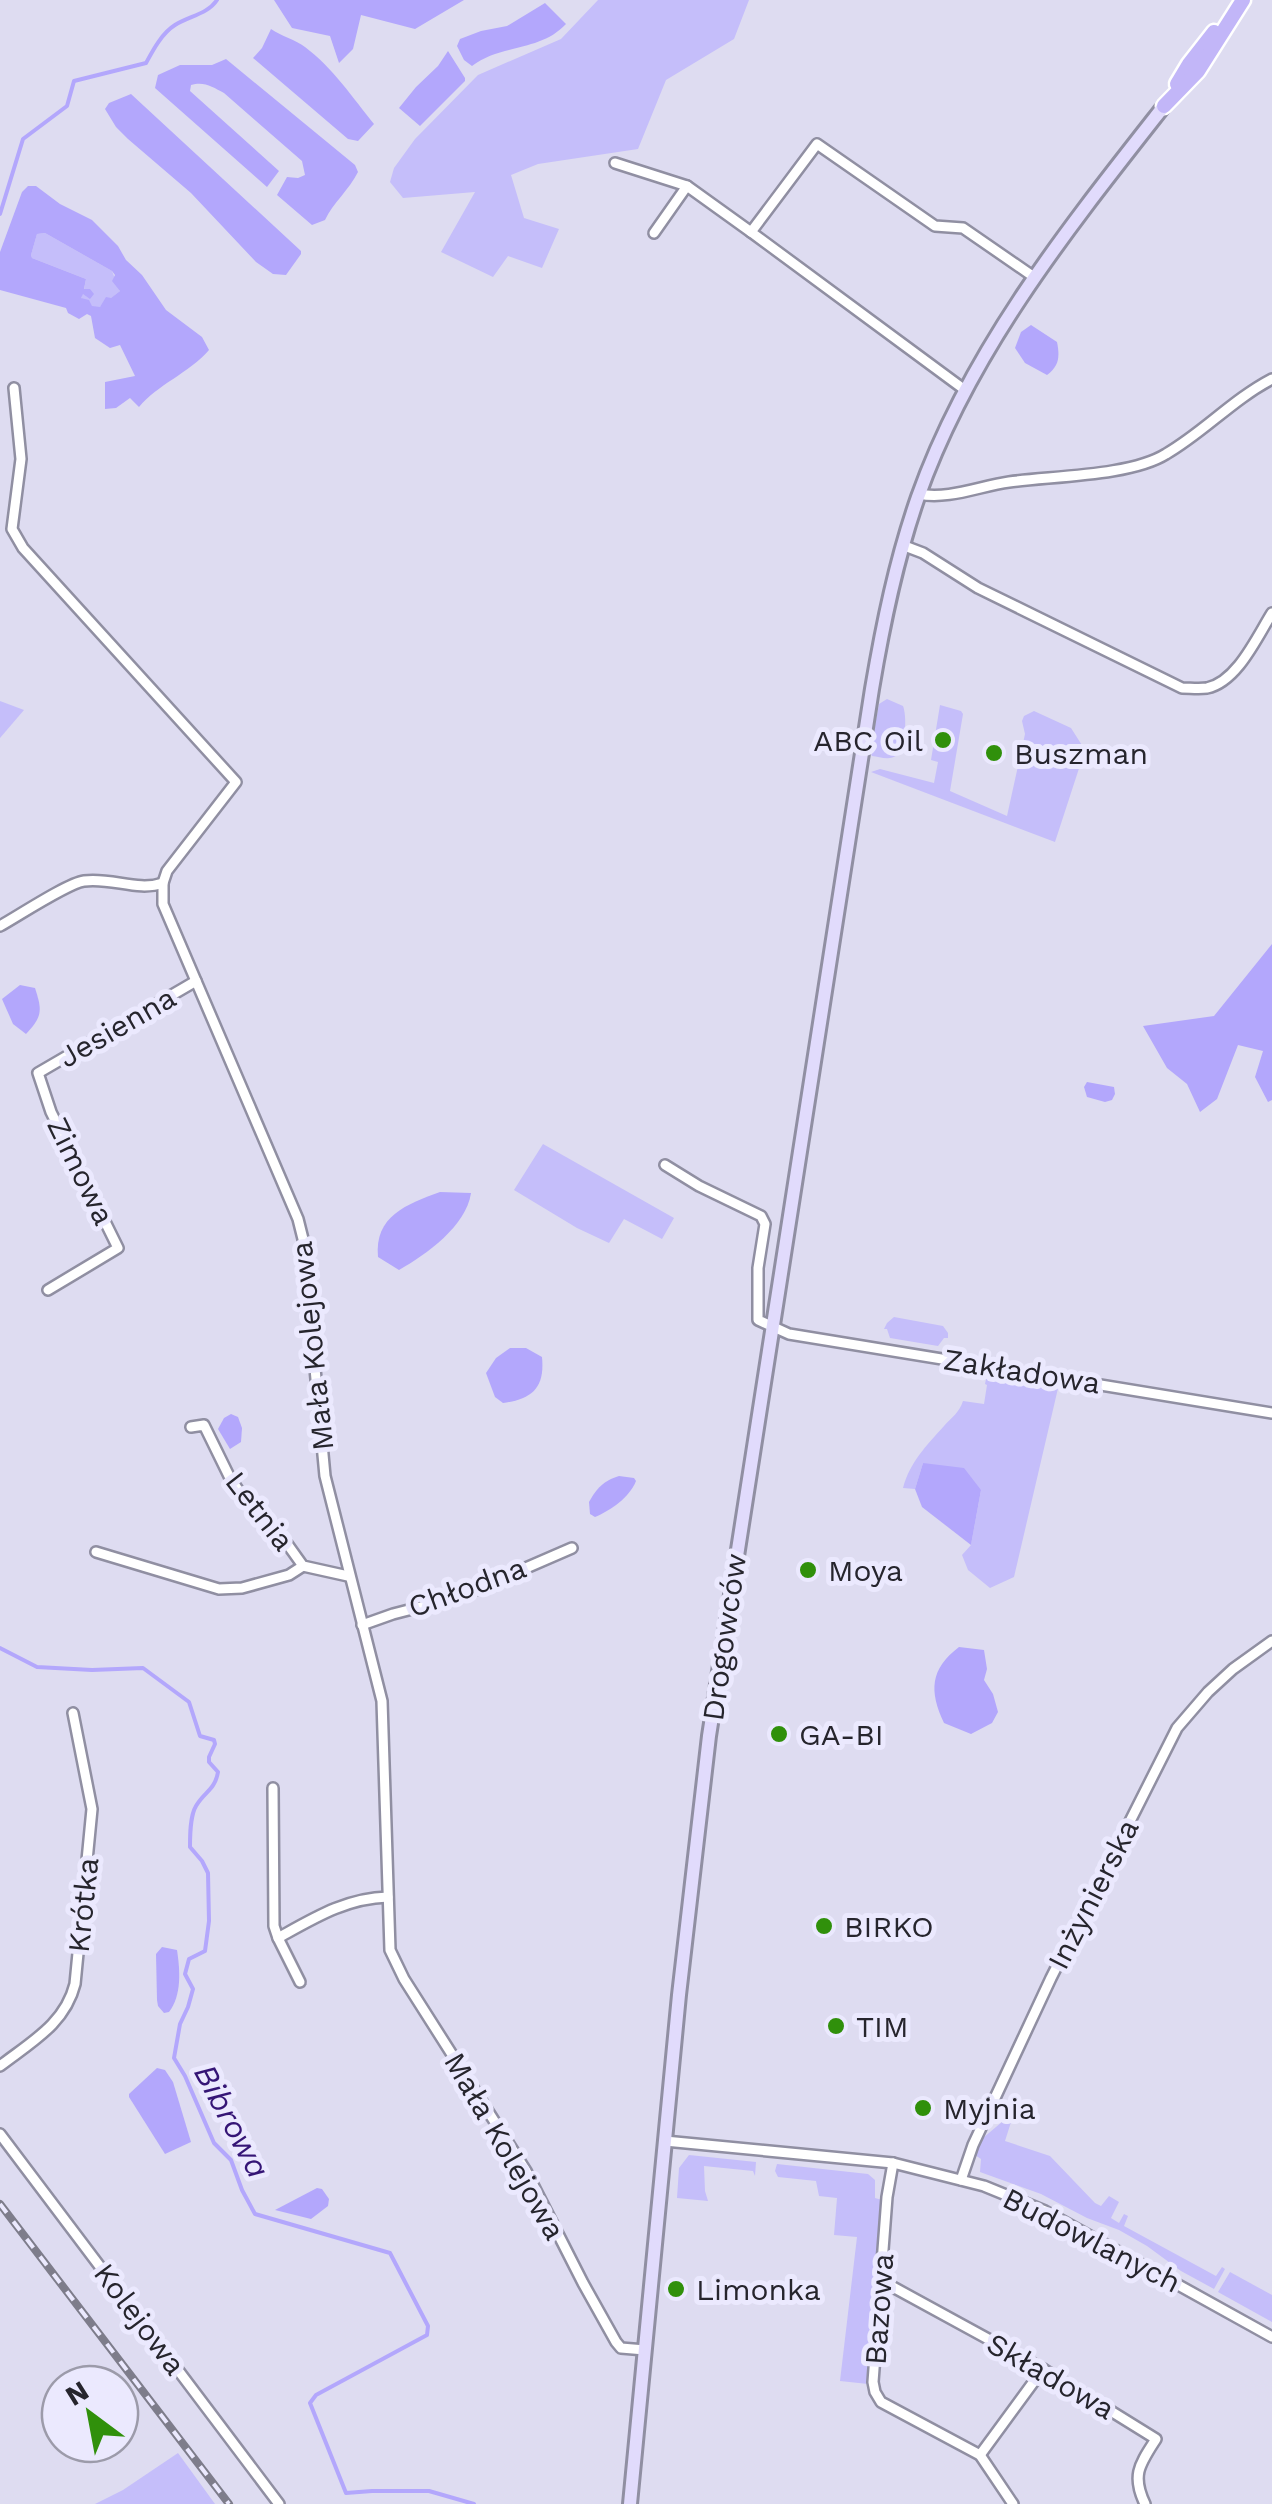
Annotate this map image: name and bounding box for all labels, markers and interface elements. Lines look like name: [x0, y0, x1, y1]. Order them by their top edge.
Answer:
place label: ABC Oil: [813, 723, 923, 758]
marker: ABC Oil: [932, 729, 954, 751]
place label: Buszman: [1014, 736, 1148, 771]
marker: Buszman: [983, 742, 1005, 764]
street label: Jesienna: [52, 980, 182, 1074]
street label: Zimowa: [40, 1112, 122, 1230]
street label: Mała Kolejowa: [284, 1240, 340, 1452]
street label: Zakładowa: [941, 1341, 1103, 1401]
street label: Letnia: [218, 1465, 302, 1557]
street label: Chłodna: [403, 1550, 531, 1624]
street label: Drogowców: [695, 1551, 753, 1723]
place label: Moya: [828, 1553, 903, 1588]
marker: Moya: [797, 1559, 819, 1581]
place label: GA-BI: [799, 1717, 884, 1752]
marker: GA-BI: [768, 1723, 790, 1745]
street label: Inżynierska: [1040, 1813, 1146, 1975]
street label: Krótka: [61, 1856, 105, 1954]
place label: BIRKO: [844, 1909, 934, 1944]
marker: BIRKO: [813, 1915, 835, 1937]
place label: TIM: [856, 2009, 909, 2044]
marker: TIM: [825, 2015, 847, 2037]
street label: Mała Kolejowa: [437, 2046, 573, 2246]
water label: Bibrowa: [186, 2058, 278, 2184]
place label: Myjnia: [943, 2091, 1036, 2126]
marker: Myjnia: [912, 2097, 934, 2119]
street label: Budowlanych: [997, 2180, 1187, 2300]
street label: Bazowa: [858, 2252, 900, 2366]
street label: Kolejowa: [87, 2257, 193, 2382]
place label: Limonka: [696, 2272, 821, 2307]
marker: Limonka: [665, 2278, 687, 2300]
street label: Składowa: [981, 2325, 1121, 2427]
north arrow: [40, 2364, 140, 2464]
text: N: [59, 2374, 95, 2413]

